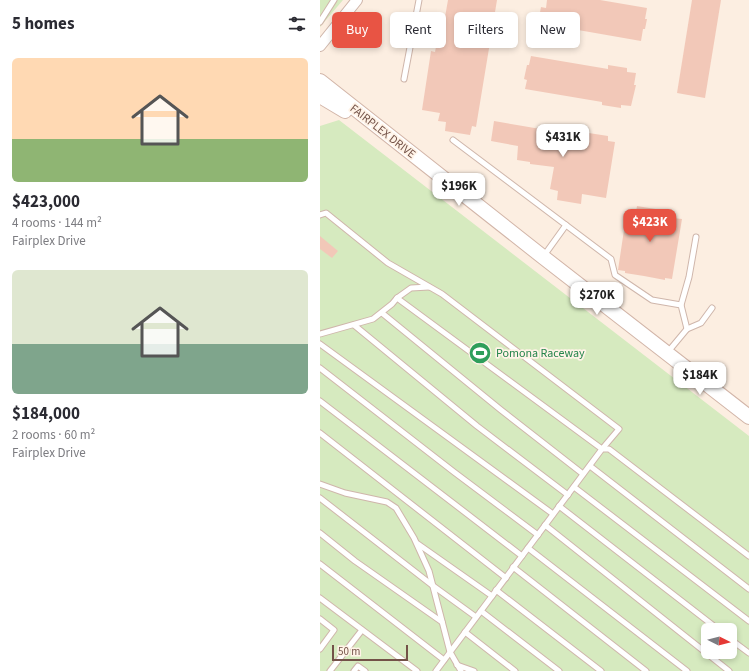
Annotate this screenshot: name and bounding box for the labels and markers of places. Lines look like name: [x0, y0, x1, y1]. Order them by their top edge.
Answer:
pin: $431K: [535, 124, 591, 158]
pin: $196K: [431, 173, 487, 207]
pin: $423K: [622, 209, 678, 243]
pin: $270K: [569, 282, 625, 316]
sports icon: Pomona Raceway: [467, 340, 493, 366]
place label: Pomona Raceway: [496, 345, 585, 362]
pin: $184K: [672, 362, 728, 396]

